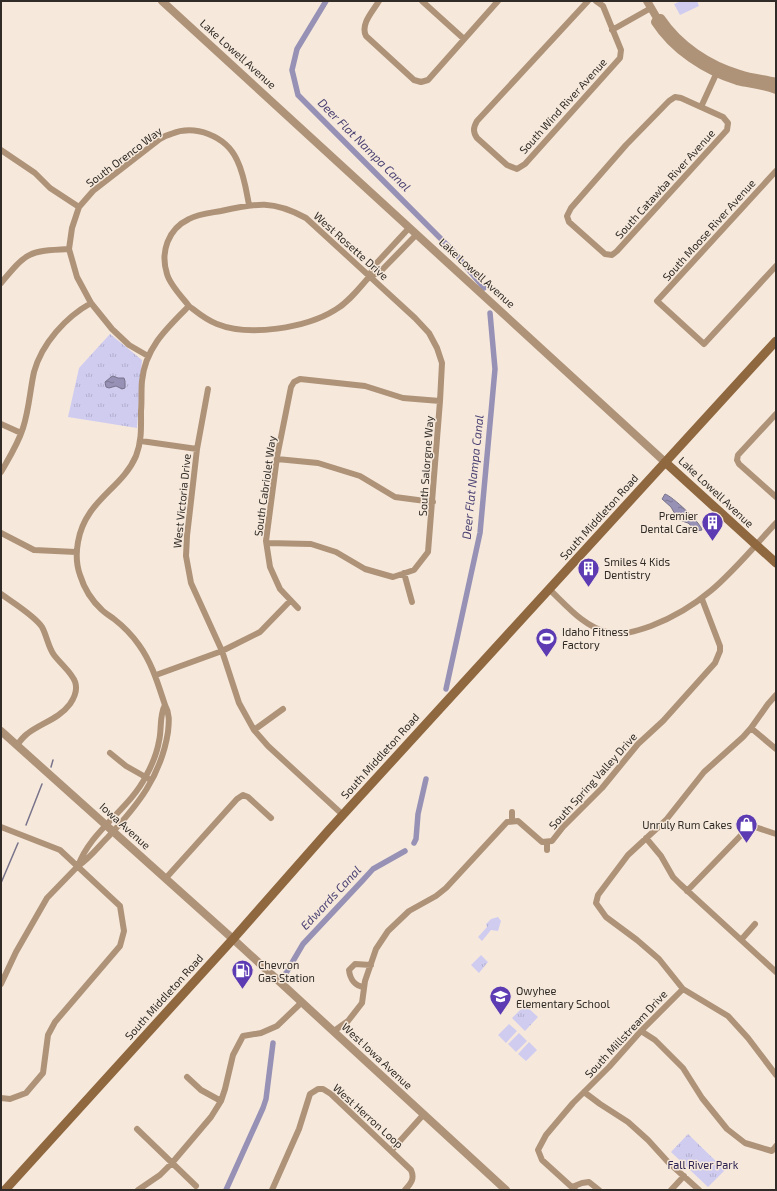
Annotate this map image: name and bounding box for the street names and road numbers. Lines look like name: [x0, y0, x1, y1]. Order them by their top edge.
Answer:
street label: Lake Lowell Avenue: [198, 16, 279, 91]
street label: South Wind River Avenue: [516, 55, 609, 156]
street label: South Orenco Way: [83, 124, 164, 189]
street label: South Catawba River Avenue: [612, 126, 717, 241]
street label: South Moose River Avenue: [660, 176, 758, 283]
street label: West Rosette Drive: [311, 209, 391, 283]
street label: Lake Lowell Avenue: [437, 235, 518, 310]
street label: South Salorgne Way: [416, 415, 436, 517]
street label: South Cabriolet Way: [251, 435, 278, 537]
street label: West Victoria Drive: [170, 453, 193, 549]
street label: Lake Lowell Avenue: [676, 454, 757, 530]
street label: South Middleton Road: [557, 471, 640, 562]
street label: South Middleton Road: [338, 710, 421, 801]
street label: South Spring Valley Drive: [546, 730, 639, 832]
street label: Iowa Avenue: [97, 800, 153, 852]
street label: South Middleton Road: [122, 951, 205, 1042]
street label: South Millstream Drive: [582, 987, 670, 1080]
street label: West Iowa Avenue: [339, 1020, 415, 1092]
street label: West Herron Loop: [331, 1081, 406, 1151]

